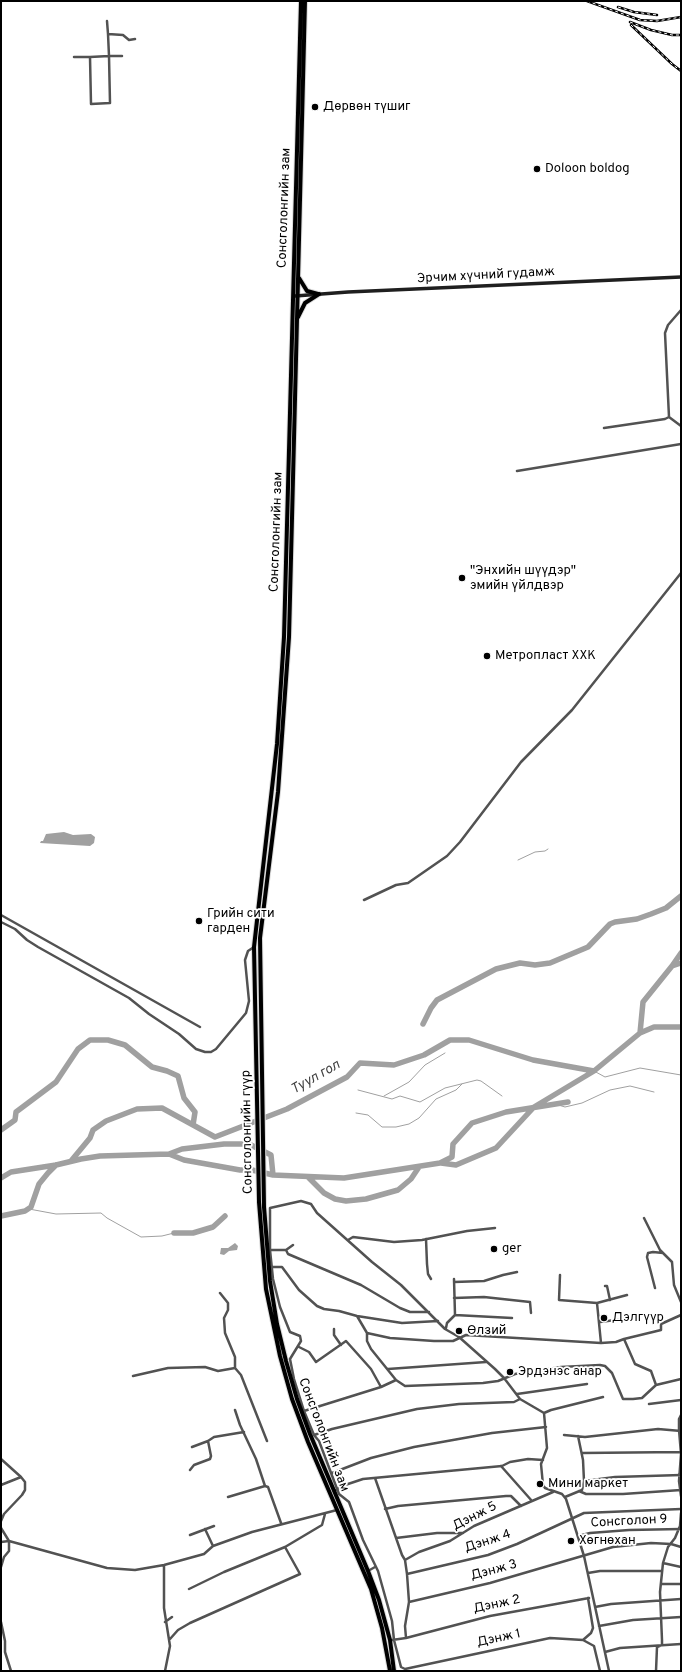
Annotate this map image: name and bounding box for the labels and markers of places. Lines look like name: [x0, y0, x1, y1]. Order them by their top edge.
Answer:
place label: Дөрвөн түшиг: [323, 99, 411, 115]
marker: Дөрвөн түшиг: [310, 102, 320, 112]
place label: Doloon boldog: [545, 161, 630, 177]
marker: Doloon boldog: [532, 164, 542, 174]
place label: "Энхийн шүүдэр" эмийн үйлдвэр: [470, 563, 576, 594]
marker: "Энхийн шүүдэр" эмийн үйлдвэр: [457, 573, 467, 583]
place label: Метропласт ХХК: [495, 648, 596, 664]
marker: Метропласт ХХК: [482, 651, 492, 661]
place label: Грийн сити гарден: [207, 906, 275, 937]
marker: Грийн сити гарден: [194, 916, 204, 926]
place label: ger: [502, 1241, 521, 1257]
marker: ger: [489, 1244, 499, 1254]
place label: Дэлгүүр: [612, 1310, 664, 1326]
marker: Дэлгүүр: [599, 1313, 609, 1323]
place label: Өлзий: [467, 1323, 506, 1339]
marker: Өлзий: [454, 1326, 464, 1336]
place label: Эрдэнэс анар: [518, 1364, 602, 1380]
marker: Эрдэнэс анар: [505, 1367, 515, 1377]
place label: Мини маркет: [548, 1476, 628, 1492]
marker: Мини маркет: [535, 1479, 545, 1489]
place label: Хөгнөхан: [579, 1533, 636, 1549]
marker: Хөгнөхан: [566, 1536, 576, 1546]

